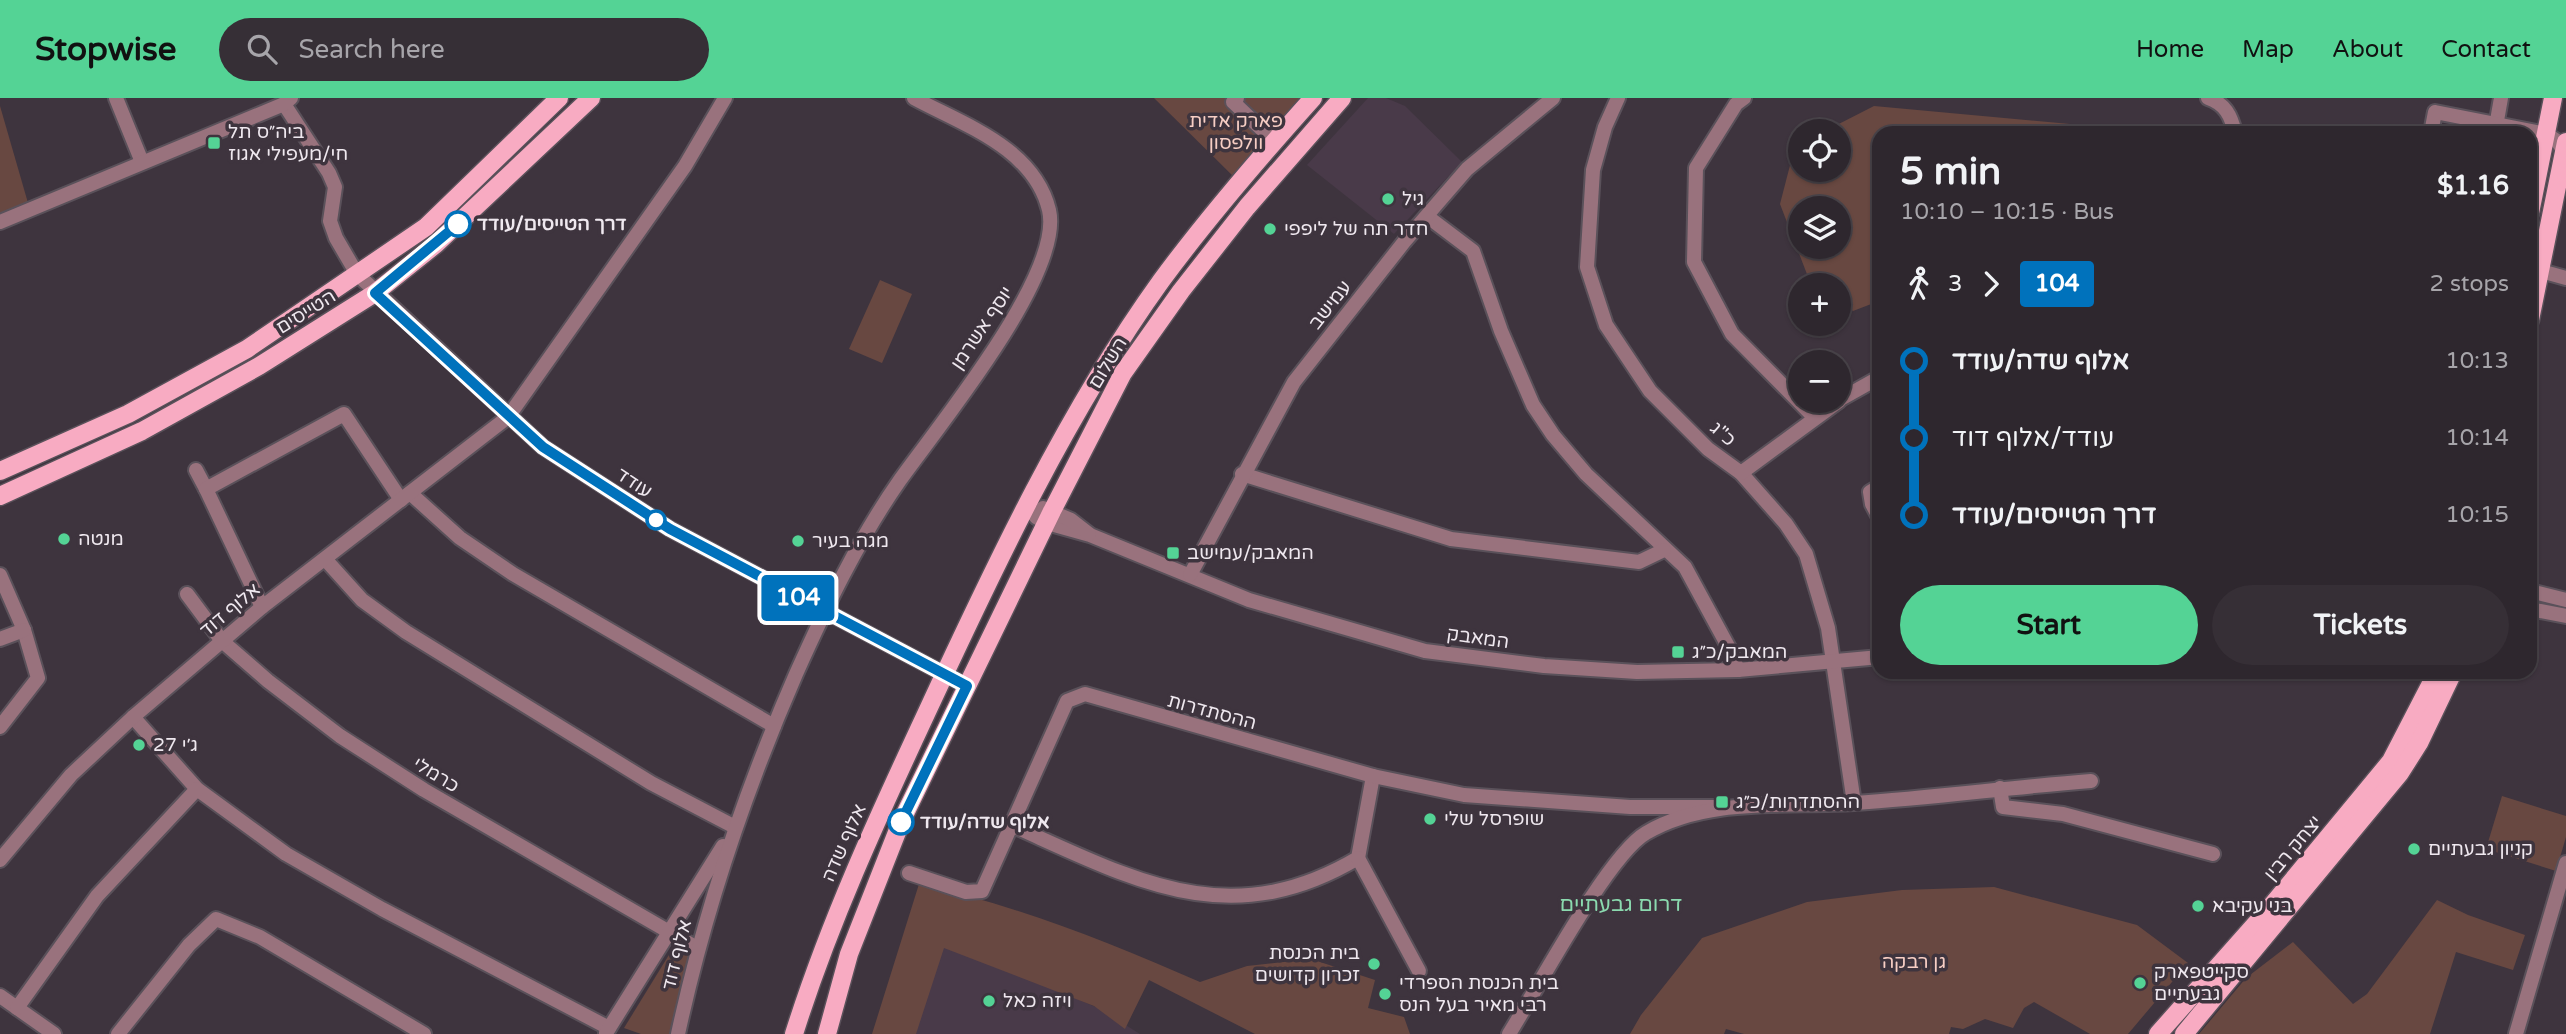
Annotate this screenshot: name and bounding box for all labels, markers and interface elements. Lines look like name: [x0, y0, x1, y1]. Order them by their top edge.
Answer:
search box: [219, 18, 709, 81]
text: Stopwise: [35, 30, 177, 69]
icon: search: [243, 30, 281, 68]
text: Search here: [299, 34, 445, 65]
text: Home: [2136, 35, 2204, 64]
text: Map: [2242, 35, 2294, 64]
text: About: [2332, 35, 2403, 64]
text: Contact: [2441, 35, 2531, 64]
park label: פארק אדית וולפסון: [1189, 110, 1283, 154]
map controls: [1788, 119, 1851, 413]
button: locate: [1788, 119, 1851, 182]
place label: ביה״ס תל חי/מעפילי אגוז: [228, 121, 348, 165]
marker: ביה״ס תל חי/מעפילי אגוז: [206, 135, 222, 151]
text: 5 min: [1900, 149, 2001, 195]
text: $1.16: [2437, 170, 2509, 201]
place label: גיל: [1402, 188, 1424, 210]
marker: גיל: [1380, 191, 1396, 207]
button: layers: [1788, 196, 1851, 259]
text: 10:10 – 10:15 · Bus: [1900, 198, 2114, 226]
marker: דרך הטייסים/עודד: [445, 211, 471, 237]
place label: דרך הטייסים/עודד: [477, 213, 627, 235]
place label: חדר תה של ליפפי: [1284, 218, 1428, 240]
marker: חדר תה של ליפפי: [1262, 221, 1278, 237]
icon: walk: [1900, 265, 1938, 303]
icon: forward: [1972, 265, 2010, 303]
text: 104: [2034, 269, 2080, 298]
text: 3: [1948, 270, 1962, 298]
text: 2 stops: [2429, 270, 2509, 298]
button: +: [1788, 273, 1851, 336]
street label: עמישב: [1304, 276, 1356, 334]
street label: יוסף אשרמן: [946, 282, 1018, 374]
street label: הטייסים: [272, 285, 340, 339]
street label: השלום: [1084, 333, 1132, 393]
text: אלוף שדה/עודד: [1952, 345, 2129, 376]
text: 10:13: [2445, 347, 2509, 375]
button: −: [1788, 350, 1851, 413]
street label: כ"ג: [1706, 417, 1740, 451]
text: עודד/אלוף דוד: [1952, 422, 2114, 453]
text: 10:14: [2445, 424, 2509, 452]
street label: עודד: [612, 463, 656, 503]
text: דרך הטייסים/עודד: [1952, 499, 2157, 530]
text: 10:15: [2445, 501, 2509, 529]
unlabelled marker: [646, 510, 666, 530]
place label: מנטה: [78, 528, 124, 550]
place label: מגה בעיר: [812, 530, 889, 552]
marker: מנטה: [56, 531, 72, 547]
marker: מגה בעיר: [790, 533, 806, 549]
place label: המאבק/עמישב: [1187, 542, 1314, 564]
marker: המאבק/עמישב: [1165, 545, 1181, 561]
line badge: 104: [758, 575, 838, 621]
street label: אלוף דוד: [195, 579, 265, 641]
text: 104: [775, 583, 821, 612]
button: Start: [1900, 585, 2198, 665]
button: Tickets: [2212, 585, 2509, 665]
street label: המאבק: [1446, 623, 1510, 653]
place label: המאבק/כ״ג: [1692, 641, 1787, 663]
marker: המאבק/כ״ג: [1670, 644, 1686, 660]
street label: ההסתדרות: [1165, 690, 1259, 734]
place label: ג׳י 27: [153, 734, 198, 756]
marker: ג׳י 27: [131, 737, 147, 753]
street label: כרמלי: [409, 753, 463, 797]
place label: ההסתדרות/כ״ג: [1736, 791, 1860, 813]
marker: ההסתדרות/כ״ג: [1714, 794, 1730, 810]
street label: אלוף שדה: [817, 801, 871, 885]
place label: שופרסל שלי: [1444, 808, 1544, 830]
marker: אלוף שדה/עודד: [888, 809, 914, 835]
place label: אלוף שדה/עודד: [920, 811, 1050, 833]
marker: שופרסל שלי: [1422, 811, 1438, 827]
street label: יצחק רבין: [2260, 811, 2326, 885]
place label: קניון גבעתיים: [2428, 838, 2533, 860]
marker: קניון גבעתיים: [2406, 841, 2422, 857]
district label: דרום גבעתיים: [1559, 892, 1683, 917]
place label: בני עקיבא: [2212, 895, 2292, 917]
marker: בני עקיבא: [2190, 898, 2206, 914]
street label: אלוף דוד: [658, 918, 696, 992]
place label: בית הכנסת זכרון קדושים: [1255, 942, 1360, 986]
park label: גן רבקה: [1882, 951, 1946, 973]
marker: בית הכנסת זכרון קדושים: [1366, 956, 1382, 972]
place label: סקייטפארק גבעתיים: [2154, 961, 2249, 1005]
place label: בית הכנסת הספרדי רבי מאיר בעל הנס: [1399, 972, 1559, 1016]
marker: סקייטפארק גבעתיים: [2132, 975, 2148, 991]
marker: בית הכנסת הספרדי רבי מאיר בעל הנס: [1377, 986, 1393, 1002]
place label: ויזה כאל: [1003, 990, 1072, 1012]
marker: ויזה כאל: [981, 993, 997, 1009]

